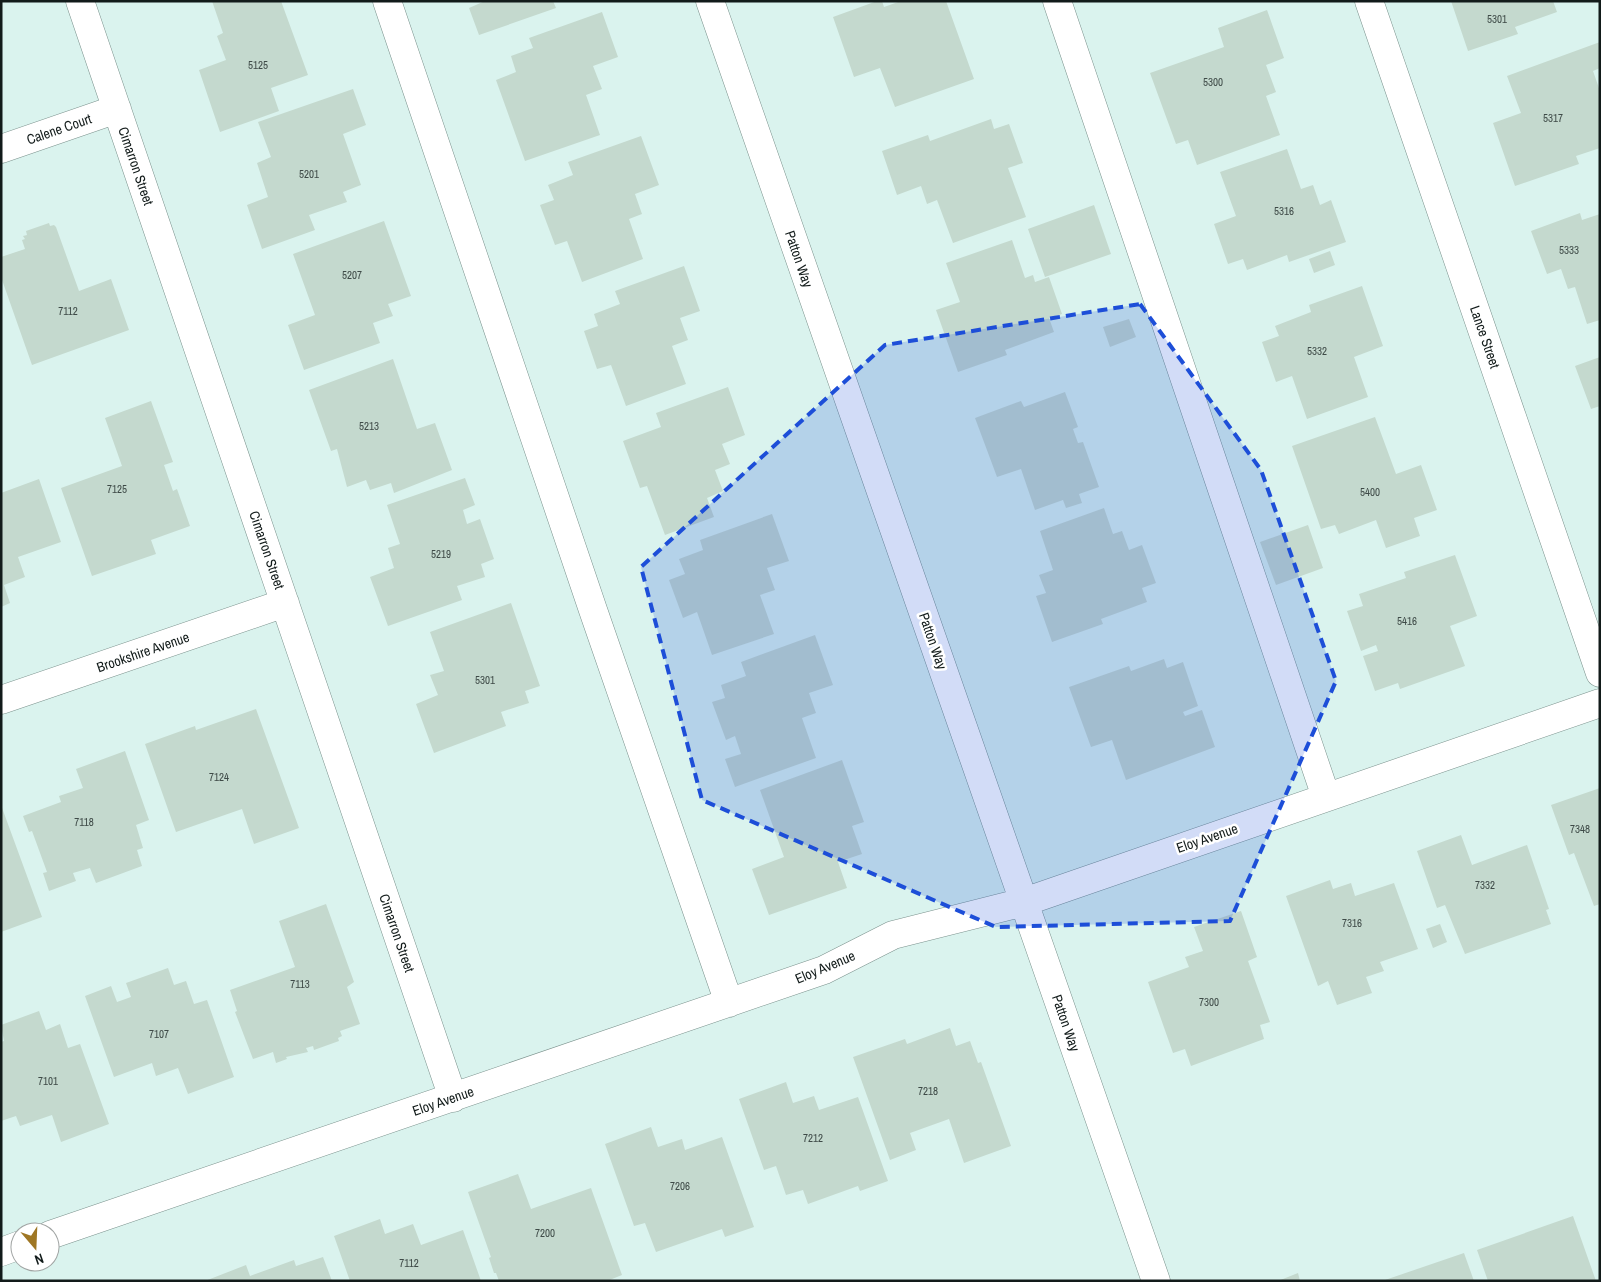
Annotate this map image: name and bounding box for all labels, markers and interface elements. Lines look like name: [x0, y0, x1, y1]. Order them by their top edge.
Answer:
house number: 5301: [1487, 12, 1507, 26]
house number: 5125: [248, 58, 268, 72]
house number: 5300: [1203, 75, 1223, 89]
street label: Calene Court: [24, 109, 94, 149]
house number: 5317: [1543, 111, 1563, 125]
street label: Cimarron Street: [114, 124, 158, 208]
house number: 5201: [299, 167, 319, 181]
house number: 5316: [1274, 204, 1294, 218]
street label: Patton Way: [781, 228, 817, 290]
house number: 5333: [1559, 243, 1579, 257]
house number: 5207: [342, 268, 362, 282]
street label: Lance Street: [1466, 303, 1504, 371]
house number: 7112: [58, 304, 78, 318]
house number: 5332: [1307, 344, 1327, 358]
house number: 5213: [359, 419, 379, 433]
house number: 7125: [107, 482, 127, 496]
house number: 5400: [1360, 485, 1380, 499]
street label: Cimarron Street: [245, 508, 289, 592]
house number: 5219: [431, 547, 451, 561]
street label: Patton Way: [915, 610, 951, 672]
house number: 5416: [1397, 614, 1417, 628]
street label: Brookshire Avenue: [94, 628, 192, 676]
house number: 5301: [475, 673, 495, 687]
house number: 7124: [209, 770, 229, 784]
house number: 7118: [74, 815, 94, 829]
street label: Eloy Avenue: [1174, 819, 1240, 857]
house number: 7348: [1570, 822, 1590, 836]
house number: 7332: [1475, 878, 1495, 892]
street label: Cimarron Street: [375, 891, 419, 975]
house number: 7316: [1342, 916, 1362, 930]
street label: Eloy Avenue: [792, 946, 858, 988]
house number: 7113: [290, 977, 310, 991]
street label: Patton Way: [1048, 992, 1084, 1054]
house number: 7300: [1199, 995, 1219, 1009]
house number: 7107: [149, 1027, 169, 1041]
house number: 7101: [38, 1074, 58, 1088]
street label: Eloy Avenue: [410, 1082, 476, 1120]
house number: 7218: [918, 1084, 938, 1098]
house number: 7212: [803, 1131, 823, 1145]
house number: 7206: [670, 1179, 690, 1193]
north arrow: [10, 1222, 60, 1272]
house number: 7200: [535, 1226, 555, 1240]
text: N: [32, 1249, 46, 1269]
house number: 7112: [399, 1256, 419, 1270]

